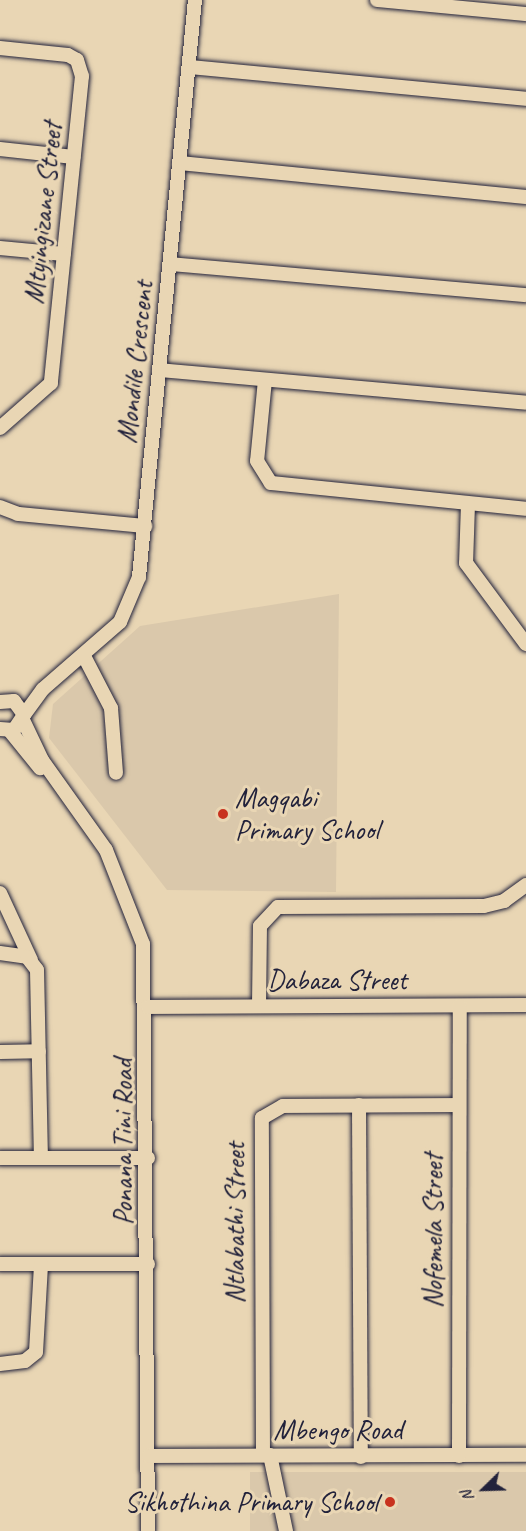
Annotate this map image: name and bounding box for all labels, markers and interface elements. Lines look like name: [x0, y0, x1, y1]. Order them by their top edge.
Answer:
street label: Mtyingizane Street: [17, 121, 69, 305]
street label: Mondile Crescent: [110, 279, 160, 445]
place label: Magqabi Primary School: [235, 781, 378, 847]
marker: Magqabi Primary School: [216, 807, 230, 821]
street label: Dabaza Street: [267, 963, 407, 997]
street label: Ponana Tini Road: [106, 1059, 140, 1225]
street label: Ntlabathi Street: [218, 1142, 252, 1304]
street label: Nofemela Street: [416, 1154, 450, 1308]
street label: Mbengo Road: [274, 1413, 402, 1447]
north arrow: [454, 1459, 514, 1519]
place label: Sikhothina Primary School: [123, 1485, 378, 1519]
text: N: [456, 1488, 479, 1504]
marker: Sikhothina Primary School: [383, 1495, 397, 1509]

